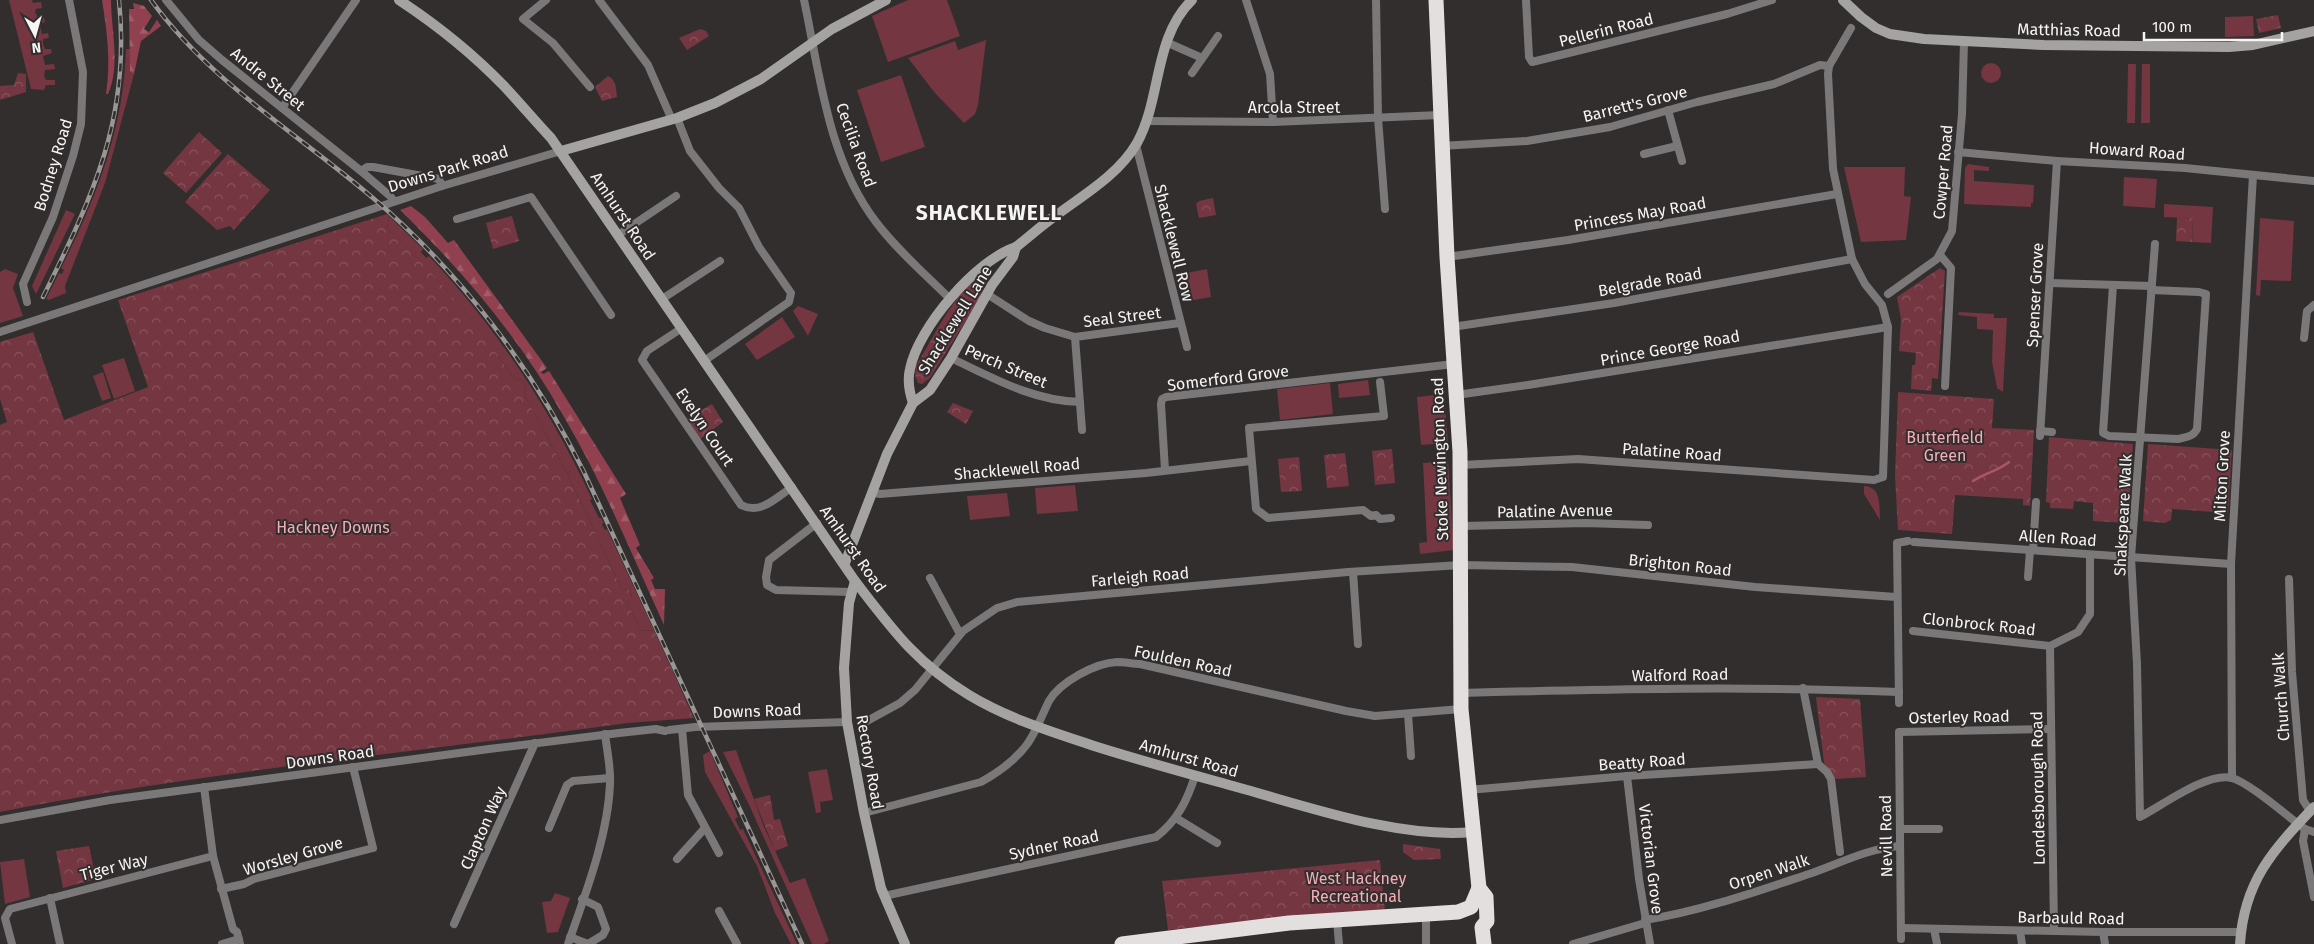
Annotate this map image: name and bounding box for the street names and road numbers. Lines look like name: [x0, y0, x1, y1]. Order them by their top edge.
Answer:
street label: Pellerin Road: [1557, 9, 1655, 51]
street label: Matthias Road: [2017, 20, 2121, 40]
street label: Andre Street: [227, 43, 309, 115]
street label: Barrett's Grove: [1581, 82, 1689, 126]
street label: Arcola Street: [1248, 98, 1340, 117]
street label: Cecilia Road: [832, 100, 880, 190]
street label: Bodney Road: [30, 116, 76, 214]
street label: Cowper Road: [1929, 124, 1957, 220]
street label: Howard Road: [2088, 138, 2186, 164]
street label: Downs Park Road: [386, 142, 510, 196]
street label: Amhurst Road: [587, 168, 659, 264]
street label: Shacklewell Row: [1150, 182, 1198, 304]
street label: Princess May Road: [1572, 193, 1708, 235]
street label: Spenser Grove: [2023, 242, 2047, 348]
street label: Shacklewell Lane: [914, 262, 996, 378]
street label: Belgrade Road: [1597, 264, 1703, 300]
street label: Seal Street: [1082, 303, 1162, 331]
street label: Prince George Road: [1599, 326, 1741, 370]
street label: Perch Street: [962, 340, 1050, 392]
street label: Somerford Grove: [1166, 361, 1290, 395]
street label: Stoke Newington Road: [1428, 377, 1452, 541]
street label: Evelyn Court: [672, 384, 738, 470]
street label: Milton Grove: [2210, 430, 2234, 522]
street label: Palatine Road: [1622, 439, 1722, 465]
street label: Shakspeare Walk: [2110, 453, 2136, 576]
street label: Shacklewell Road: [953, 454, 1081, 484]
street label: Palatine Avenue: [1497, 500, 1613, 522]
street label: Amhurst Road: [816, 502, 890, 596]
street label: Allen Road: [2019, 526, 2097, 550]
street label: Brighton Road: [1628, 550, 1732, 580]
street label: Farleigh Road: [1090, 563, 1190, 591]
street label: Clonbrock Road: [1921, 609, 2037, 639]
street label: Foulden Road: [1132, 641, 1234, 681]
street label: Church Walk: [2268, 651, 2294, 742]
street label: Walford Road: [1631, 665, 1729, 685]
street label: Downs Road: [712, 700, 802, 722]
street label: Osterley Road: [1908, 707, 2010, 727]
street label: Londesborough Road: [2027, 711, 2049, 865]
street label: Rectory Road: [852, 713, 888, 811]
street label: Amhurst Road: [1137, 735, 1241, 781]
street label: Downs Road: [285, 741, 375, 773]
street label: Beatty Road: [1598, 749, 1686, 775]
street label: Clapton Way: [456, 783, 510, 873]
street label: Nevill Road: [1876, 795, 1896, 877]
street label: Victorian Grove: [1635, 803, 1667, 915]
street label: Sydner Road: [1007, 826, 1101, 864]
street label: Worsley Grove: [241, 833, 345, 879]
street label: Tiger Way: [78, 849, 150, 885]
street label: Orpen Walk: [1726, 850, 1812, 894]
street label: Barbauld Road: [2017, 908, 2125, 928]

